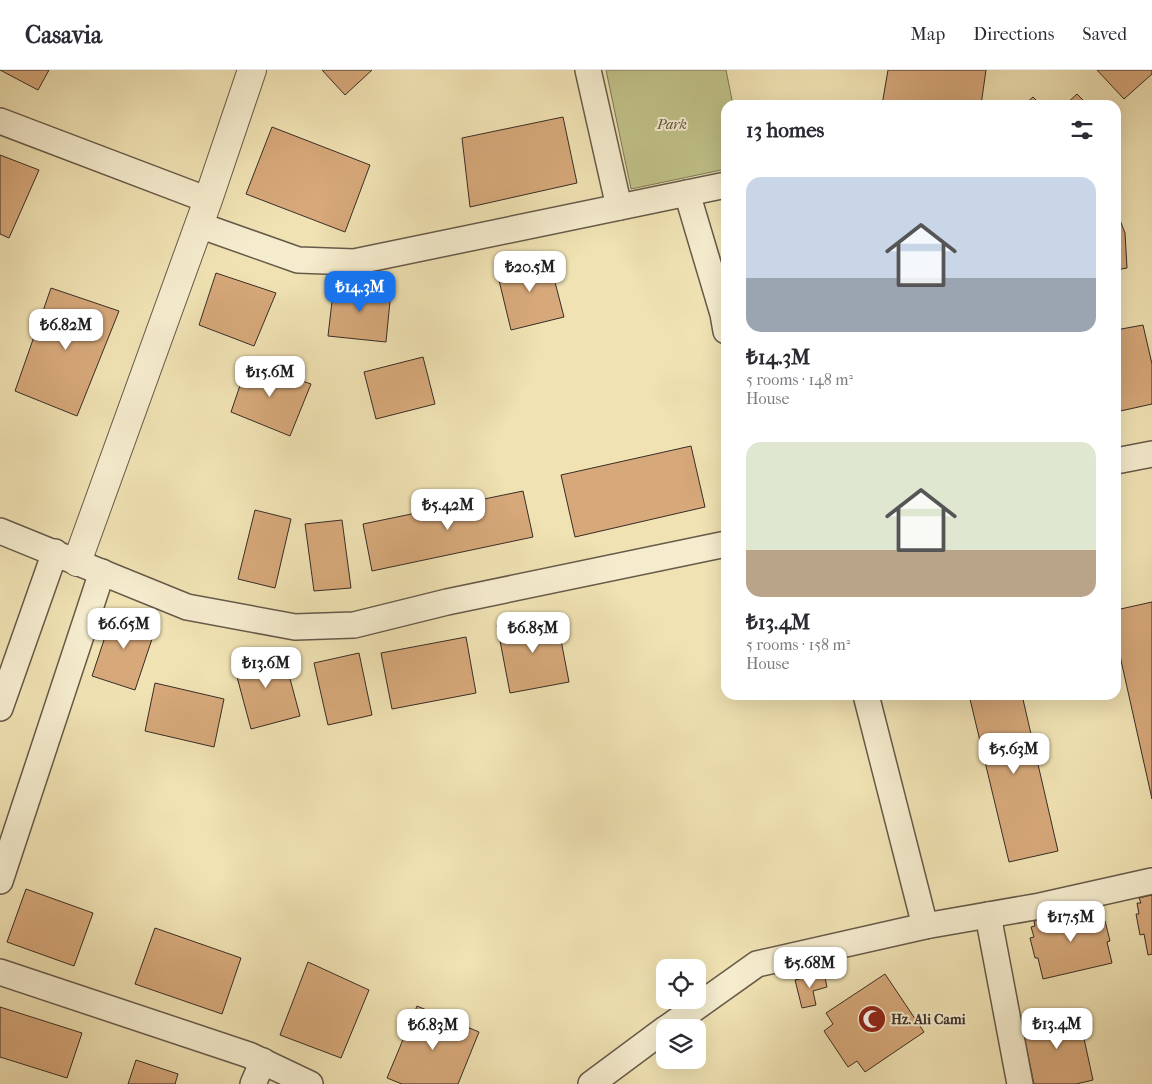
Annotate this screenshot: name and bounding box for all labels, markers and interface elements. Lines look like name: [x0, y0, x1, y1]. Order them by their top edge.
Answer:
text: Casavia: [25, 21, 102, 49]
text: Map: [911, 24, 945, 45]
text: Directions: [973, 24, 1054, 45]
text: Saved: [1082, 24, 1127, 45]
park label: Park: [656, 116, 687, 133]
icon: filters: [1068, 116, 1096, 144]
text: 13 homes: [746, 118, 824, 142]
icon: home: [876, 210, 966, 300]
pin: ₺20.5M: [489, 250, 571, 293]
text: ₺20.5M: [505, 257, 555, 276]
pin: ₺14.3M: [319, 270, 401, 313]
text: ₺14.3M: [335, 277, 385, 296]
pin: ₺6.82M: [25, 308, 107, 351]
text: ₺6.82M: [40, 315, 92, 334]
text: ₺14.3M: [746, 345, 810, 369]
pin: ₺15.6M: [229, 356, 311, 398]
text: ₺15.6M: [246, 362, 294, 381]
text: 5 rooms · 148 m²: [746, 370, 853, 389]
text: House: [746, 389, 789, 408]
icon: home: [876, 475, 966, 565]
pin: ₺5.42M: [407, 488, 489, 531]
text: ₺5.42M: [422, 495, 474, 514]
pin: ₺6.65M: [83, 608, 165, 650]
text: ₺13.4M: [746, 610, 810, 634]
pin: ₺6.85M: [492, 612, 574, 654]
text: ₺6.65M: [98, 614, 150, 633]
text: ₺6.85M: [508, 618, 558, 637]
text: 5 rooms · 158 m²: [746, 635, 850, 654]
pin: ₺13.6M: [225, 646, 307, 689]
text: ₺13.6M: [242, 653, 290, 672]
text: House: [746, 654, 789, 673]
pin: ₺5.63M: [973, 732, 1055, 775]
text: ₺5.63M: [989, 739, 1039, 758]
pin: ₺17.5M: [1030, 900, 1112, 943]
text: ₺17.5M: [1048, 907, 1094, 926]
pin: ₺5.68M: [769, 946, 851, 989]
text: ₺5.68M: [785, 953, 835, 972]
map controls: [656, 959, 706, 1069]
button: locate: [656, 959, 706, 1009]
mosque icon: Hz. Ali Cami: [857, 1004, 887, 1034]
pin: ₺6.83M: [392, 1008, 474, 1051]
pin: ₺13.4M: [1016, 1008, 1098, 1050]
place label: Hz. Ali Cami: [891, 1011, 967, 1028]
text: ₺13.4M: [1033, 1014, 1082, 1033]
text: ₺6.83M: [408, 1015, 458, 1034]
button: layers: [656, 1019, 706, 1069]

